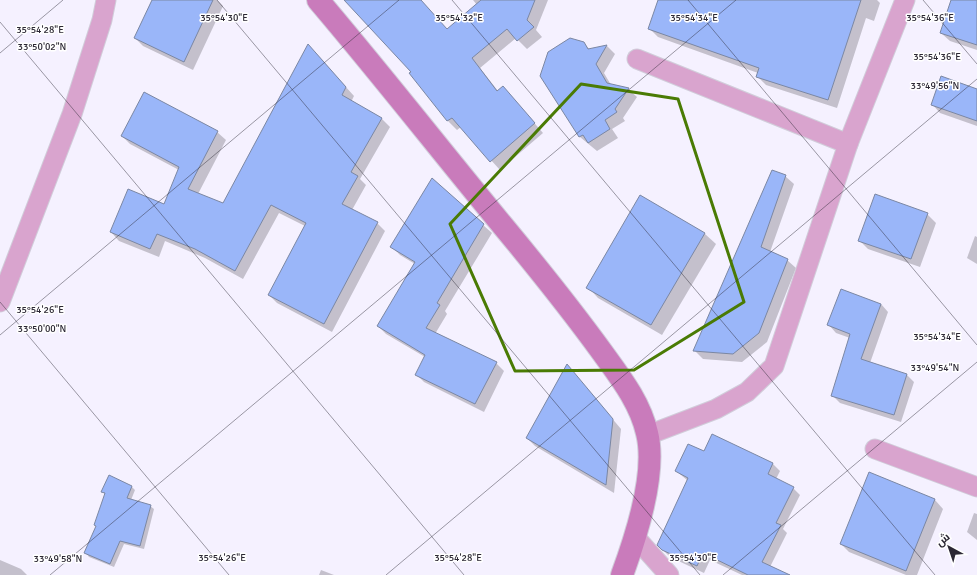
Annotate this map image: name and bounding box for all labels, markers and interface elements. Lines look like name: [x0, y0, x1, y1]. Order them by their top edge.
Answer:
text: 35°54'30"E: [200, 12, 248, 24]
text: 35°54'32"E: [435, 12, 483, 24]
text: 35°54'34"E: [670, 12, 718, 24]
text: 35°54'36"E: [906, 12, 954, 24]
text: 35°54'28"E: [16, 24, 64, 36]
text: 33°50'02"N: [18, 41, 66, 53]
text: 35°54'36"E: [913, 51, 961, 63]
text: 33°49'56"N: [911, 80, 959, 92]
text: 35°54'26"E: [16, 304, 64, 316]
text: 33°50'00"N: [18, 323, 66, 335]
text: 35°54'34"E: [913, 331, 961, 343]
text: 33°49'54"N: [911, 362, 959, 374]
north arrow: [929, 527, 969, 567]
text: ش: [933, 530, 952, 549]
text: 35°54'26"E: [198, 552, 246, 564]
text: 35°54'28"E: [434, 552, 482, 564]
text: 35°54'30"E: [669, 552, 717, 564]
text: 33°49'58"N: [34, 553, 82, 565]

